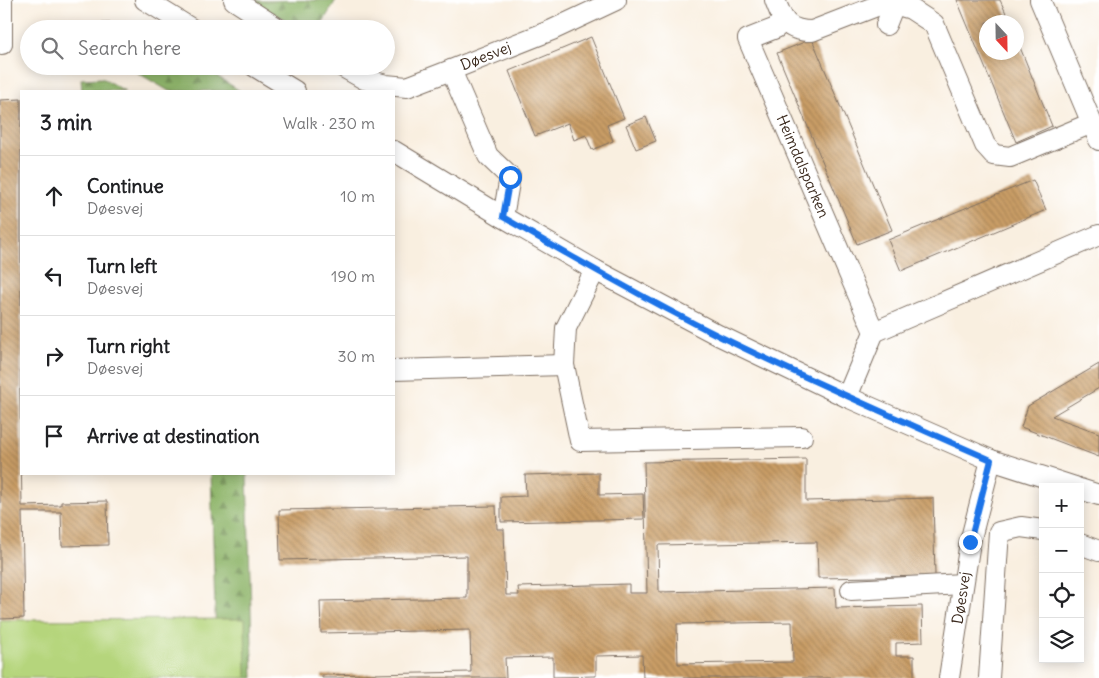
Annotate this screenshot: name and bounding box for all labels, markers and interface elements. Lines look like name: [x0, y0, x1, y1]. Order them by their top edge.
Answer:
north arrow: [979, 15, 1024, 60]
search box: [20, 20, 395, 75]
icon: search: [38, 34, 66, 62]
text: Search here: [78, 36, 181, 60]
street label: Døesvej: [458, 37, 514, 74]
text: 3 min: [40, 109, 92, 136]
street label: Heimdalsparken: [773, 112, 834, 221]
text: Walk · 230 m: [283, 113, 375, 133]
route start: [499, 166, 522, 189]
text: Continue: [87, 174, 164, 198]
icon: ahead: [40, 182, 68, 210]
text: 10 m: [340, 186, 375, 206]
text: Døesvej: [87, 198, 143, 218]
text: Turn left: [87, 254, 157, 278]
icon: left: [40, 262, 68, 290]
text: 190 m: [331, 266, 375, 286]
text: Døesvej: [87, 278, 143, 298]
text: Turn right: [87, 334, 170, 358]
icon: right: [40, 342, 68, 370]
text: 30 m: [338, 346, 375, 366]
text: Døesvej: [87, 358, 143, 378]
icon: arrive: [40, 422, 68, 450]
text: Arrive at destination: [87, 424, 260, 448]
map controls: [1039, 483, 1084, 663]
button: +: [1039, 483, 1084, 528]
button: −: [1039, 528, 1084, 573]
route end: [959, 531, 982, 554]
street label: Døesvej: [947, 570, 974, 625]
button: locate: [1039, 573, 1084, 618]
button: layers: [1039, 618, 1084, 663]

